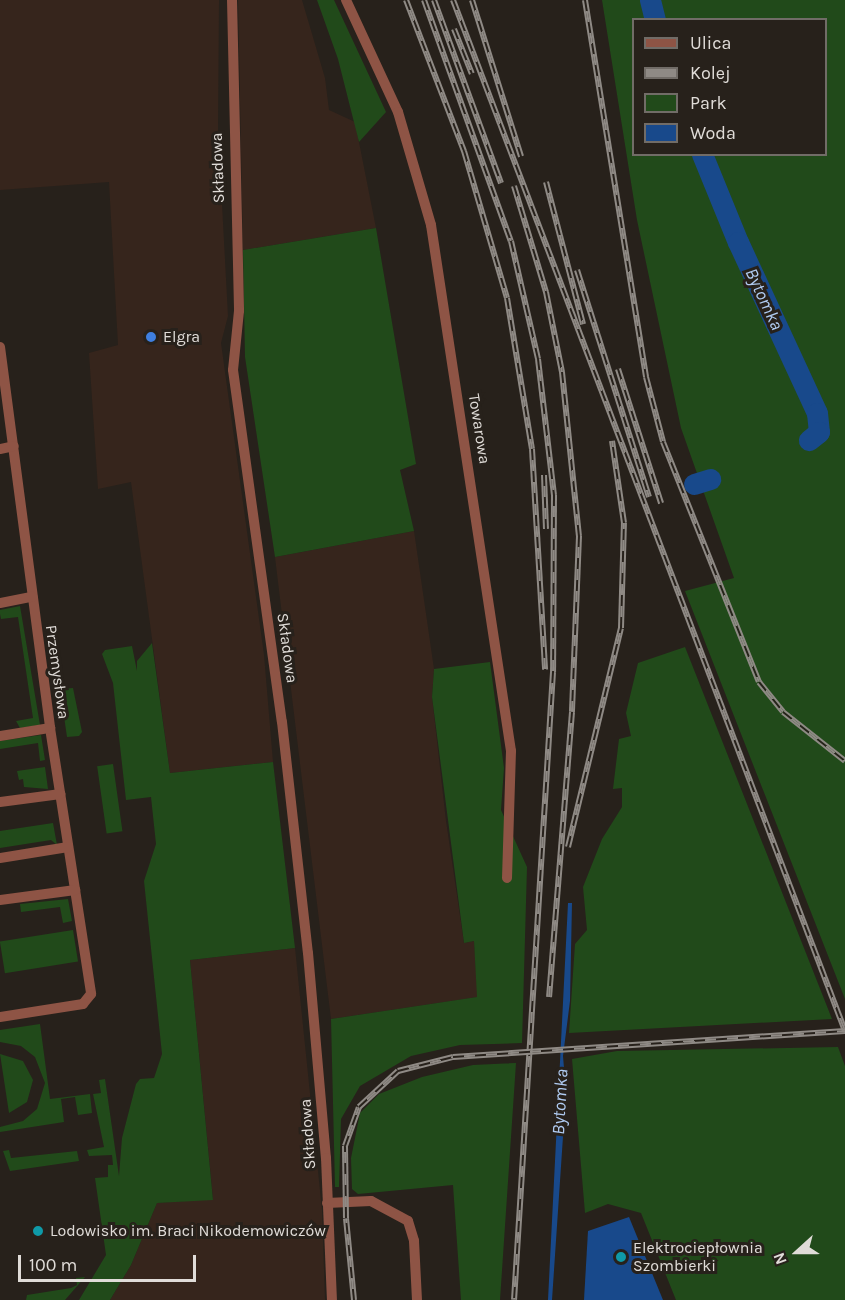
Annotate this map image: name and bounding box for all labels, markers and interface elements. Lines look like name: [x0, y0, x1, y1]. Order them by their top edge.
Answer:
legend: [632, 18, 827, 156]
text: Ulica: [690, 32, 731, 54]
text: Kolej: [690, 62, 731, 84]
text: Park: [690, 92, 727, 114]
text: Woda: [690, 122, 736, 144]
street label: Składowa: [207, 132, 229, 204]
water label: Bytomka: [740, 264, 788, 334]
place label: Elgra: [163, 327, 200, 347]
marker: Elgra: [144, 330, 158, 344]
street label: Towarowa: [464, 393, 494, 465]
street label: Składowa: [273, 612, 301, 684]
street label: Przemysłowa: [41, 624, 73, 720]
water label: Bytomka: [547, 1068, 573, 1136]
street label: Składowa: [296, 1098, 320, 1170]
place label: Lodowisko im. Braci Nikodemowiczów: [50, 1221, 326, 1241]
north arrow: [767, 1222, 827, 1282]
marker: Lodowisko im. Braci Nikodemowiczów: [31, 1224, 45, 1238]
place label: Elektrociepłownia Szombierki: [633, 1238, 763, 1276]
scale bar: [21, 1243, 200, 1281]
marker: Elektrociepłownia Szombierki: [614, 1250, 628, 1264]
text: N: [769, 1250, 791, 1267]
text: 100 m: [29, 1254, 77, 1276]

